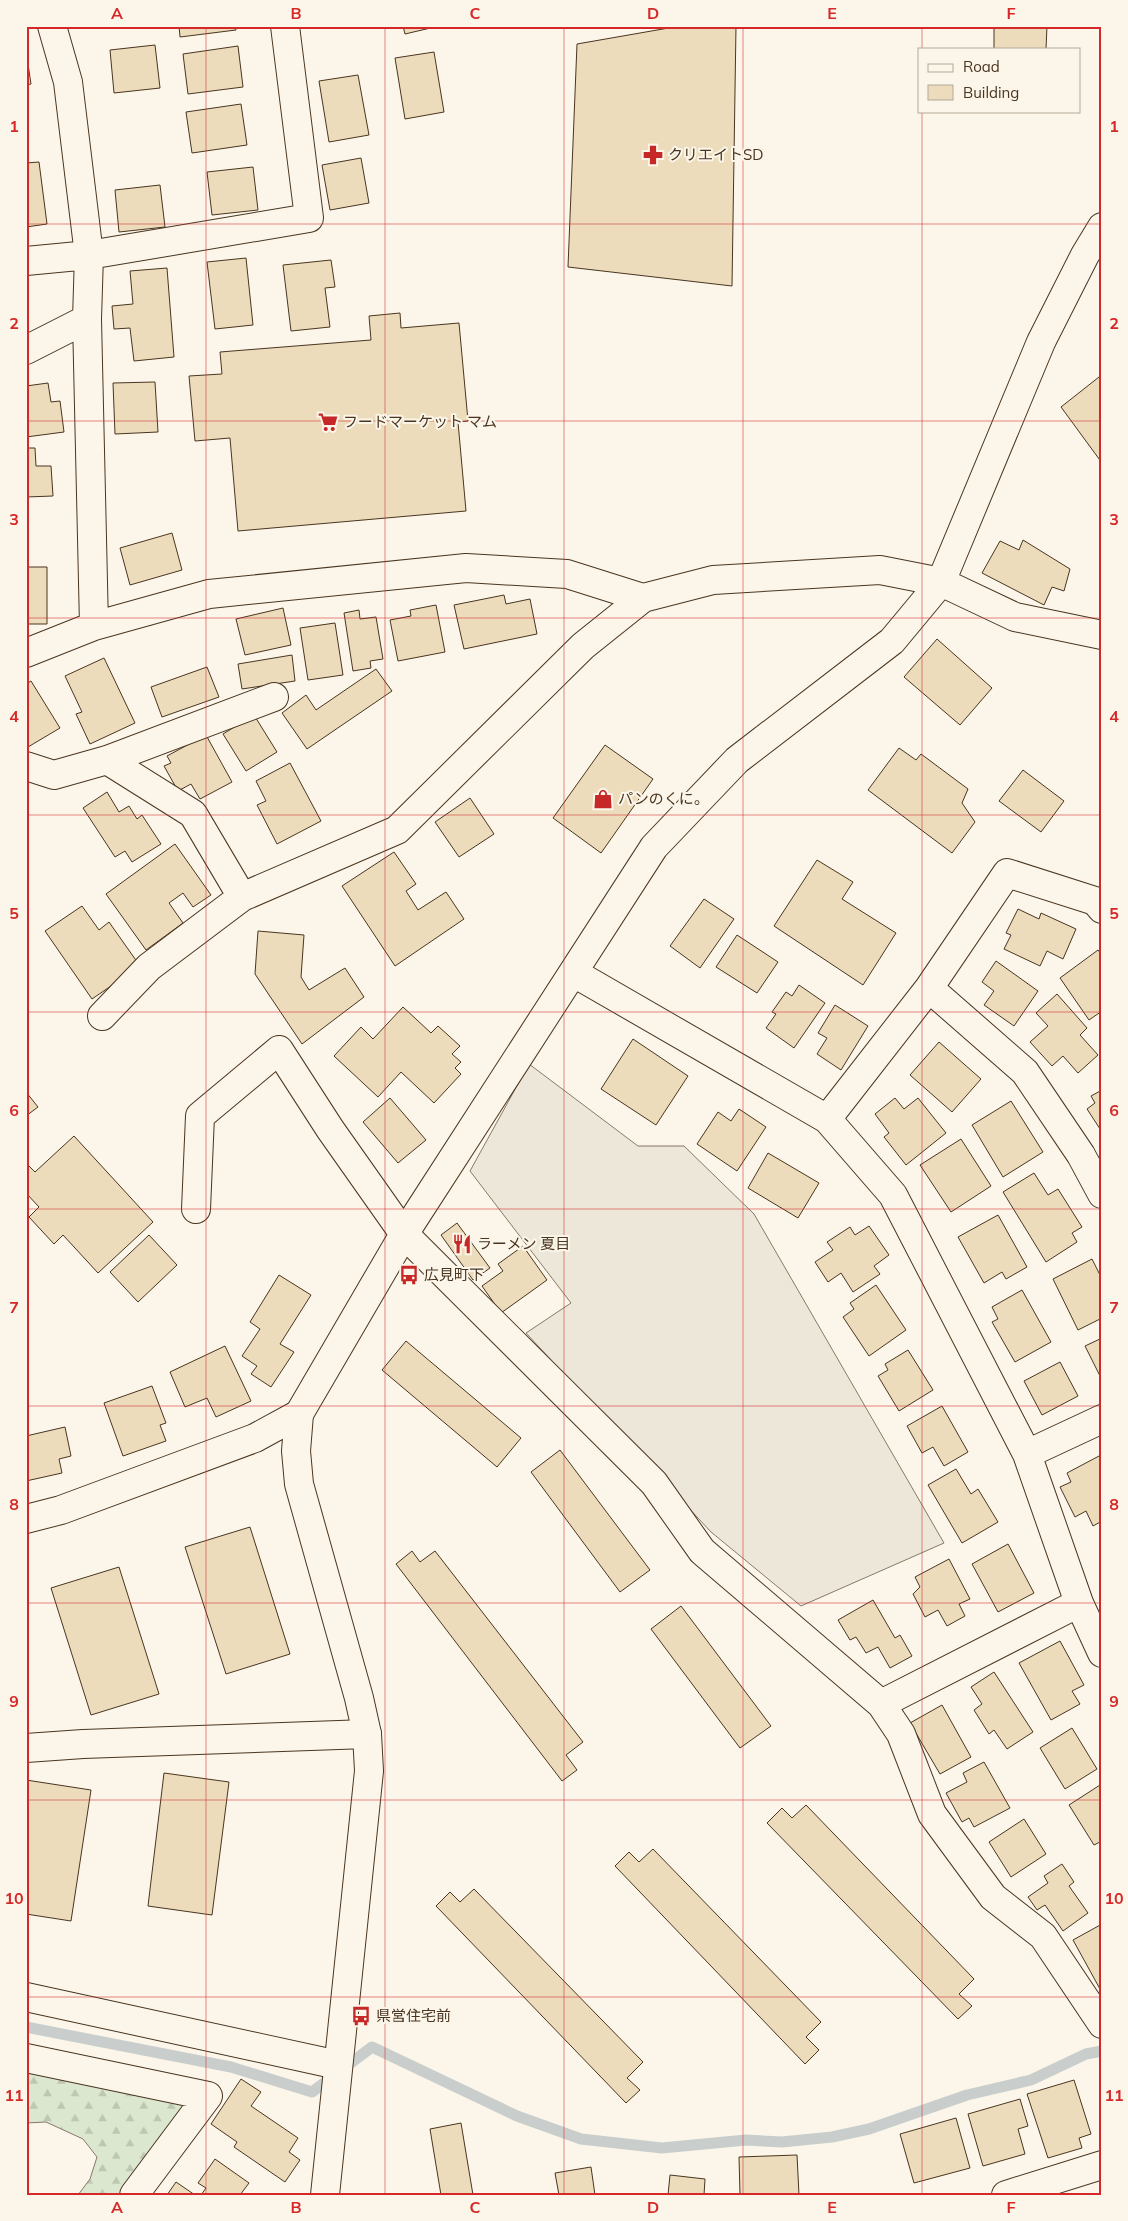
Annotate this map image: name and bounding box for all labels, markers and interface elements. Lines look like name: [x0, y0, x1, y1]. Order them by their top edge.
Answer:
text: A: [111, 3, 123, 23]
text: B: [290, 3, 302, 23]
text: C: [470, 3, 481, 23]
text: D: [647, 3, 659, 23]
text: E: [827, 3, 837, 23]
text: F: [1006, 3, 1016, 23]
legend: [918, 48, 1080, 112]
text: Road: [963, 57, 1000, 76]
text: Building: [963, 83, 1019, 102]
text: 1: [9, 116, 19, 136]
text: 1: [1109, 116, 1119, 136]
pharmacy icon: クリエイトSD: [642, 144, 664, 166]
place label: クリエイトSD: [668, 145, 764, 164]
text: 2: [9, 313, 19, 333]
text: 2: [1109, 313, 1119, 333]
supermarket icon: フードマーケット マム: [317, 411, 339, 433]
place label: フードマーケット マム: [343, 412, 497, 431]
text: 3: [9, 509, 19, 529]
text: 3: [1109, 509, 1119, 529]
text: 4: [9, 706, 19, 726]
text: 4: [1109, 706, 1119, 726]
shop icon: パンのくに。: [592, 788, 614, 810]
place label: パンのくに。: [618, 789, 709, 808]
text: 5: [9, 903, 19, 923]
text: 5: [1109, 903, 1119, 923]
text: 6: [9, 1100, 19, 1120]
text: 6: [1109, 1100, 1119, 1120]
restaurant icon: ラーメン 夏目: [451, 1233, 473, 1255]
place label: ラーメン 夏目: [477, 1234, 570, 1253]
bus stop icon: 広見町下: [398, 1264, 420, 1286]
place label: 広見町下: [424, 1265, 484, 1284]
text: 7: [9, 1297, 19, 1317]
text: 7: [1109, 1297, 1119, 1317]
text: 8: [9, 1494, 19, 1514]
text: 8: [1109, 1494, 1119, 1514]
text: 9: [9, 1691, 19, 1711]
text: 9: [1109, 1691, 1119, 1711]
text: 10: [4, 1888, 24, 1908]
text: 10: [1104, 1888, 1124, 1908]
bus stop icon: 県営住宅前: [350, 2005, 372, 2027]
place label: 県営住宅前: [376, 2006, 451, 2025]
text: 11: [4, 2085, 24, 2105]
text: 11: [1104, 2085, 1124, 2105]
text: A: [111, 2197, 123, 2217]
text: B: [290, 2197, 302, 2217]
text: C: [470, 2197, 481, 2217]
text: D: [647, 2197, 659, 2217]
text: E: [827, 2197, 837, 2217]
text: F: [1006, 2197, 1016, 2217]

